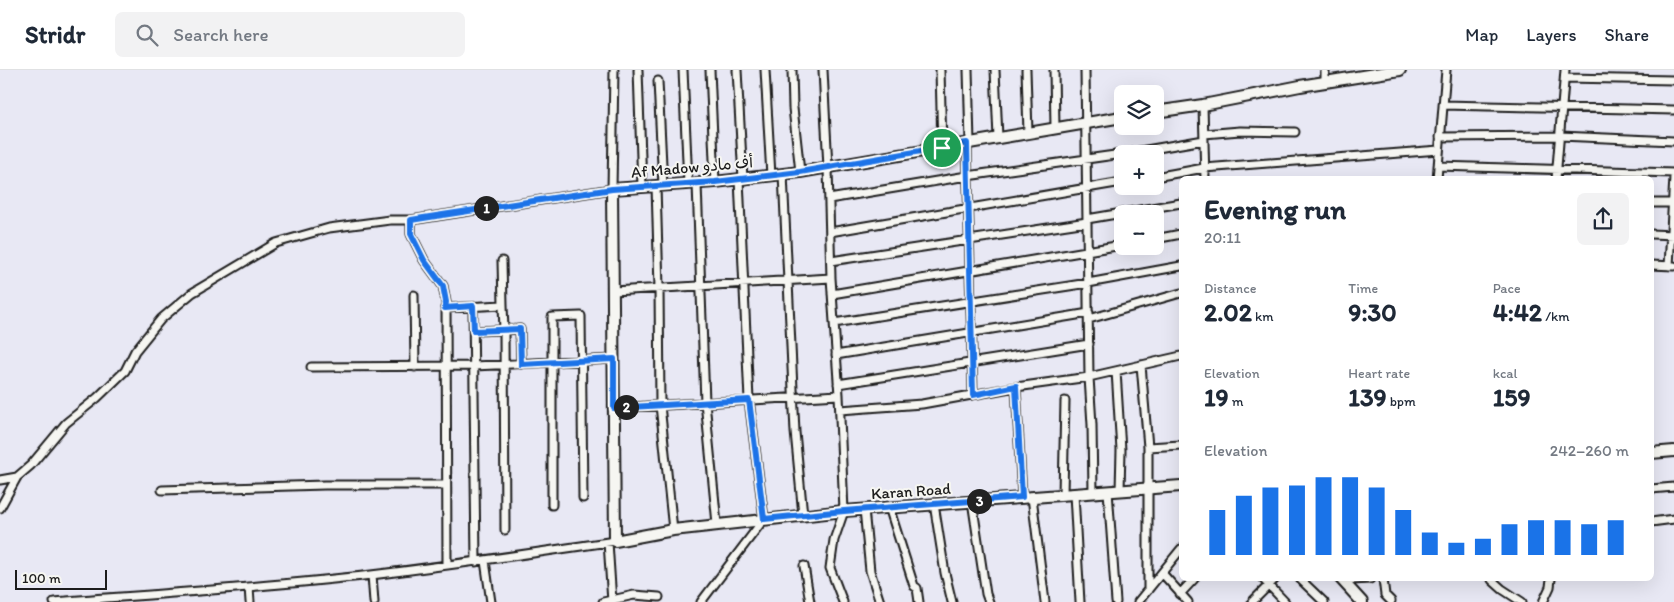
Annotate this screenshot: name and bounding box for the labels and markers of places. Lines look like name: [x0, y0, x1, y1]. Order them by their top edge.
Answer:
pin: [921, 127, 963, 169]
pin: 1: [474, 196, 498, 220]
pin: 2: [614, 394, 638, 420]
pin: 3: [966, 488, 992, 514]

